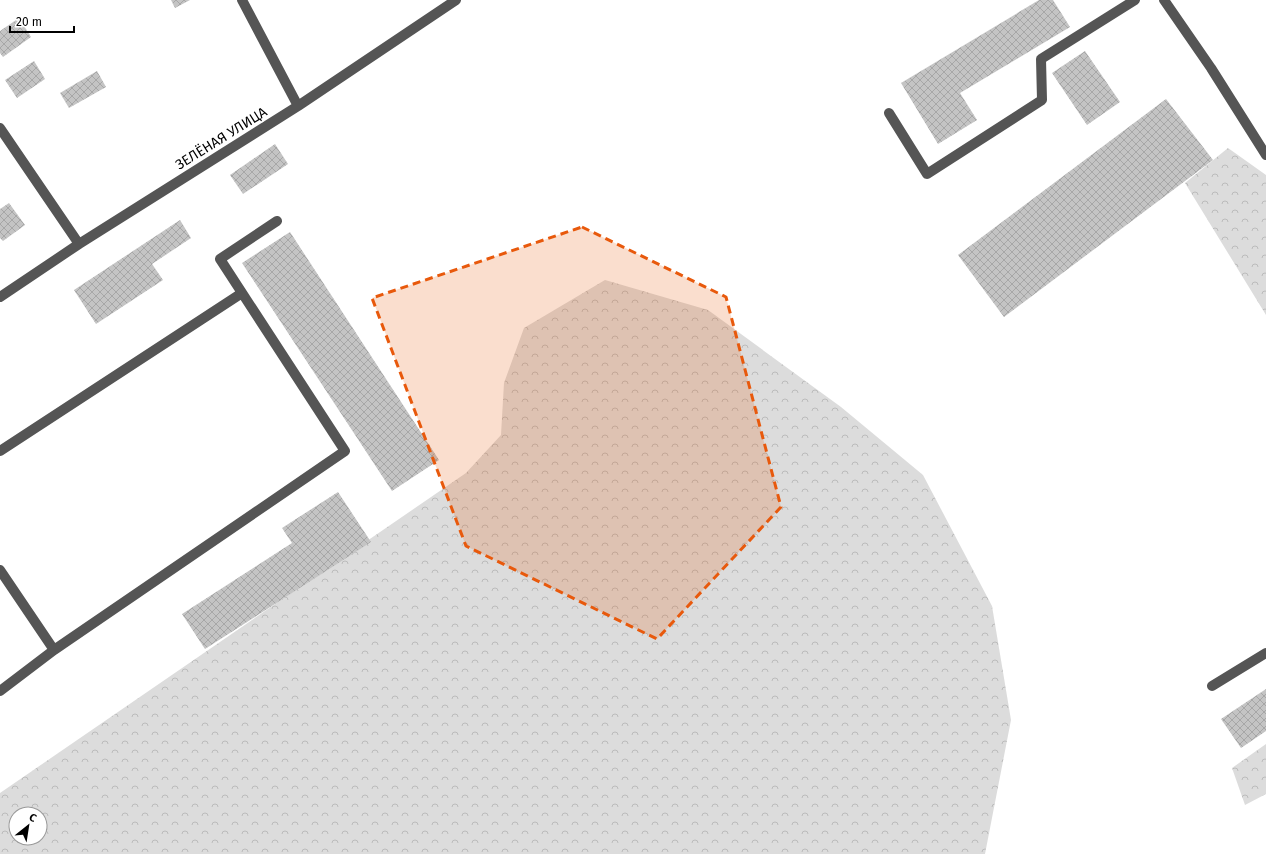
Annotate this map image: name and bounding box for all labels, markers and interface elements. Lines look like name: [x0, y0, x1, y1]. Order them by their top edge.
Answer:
scale bar: [10, 8, 74, 34]
text: 20 m: [16, 15, 42, 29]
street label: ЗЕЛЁНАЯ УЛИЦА: [172, 104, 270, 173]
north arrow: [8, 806, 48, 846]
text: С: [27, 811, 39, 825]

